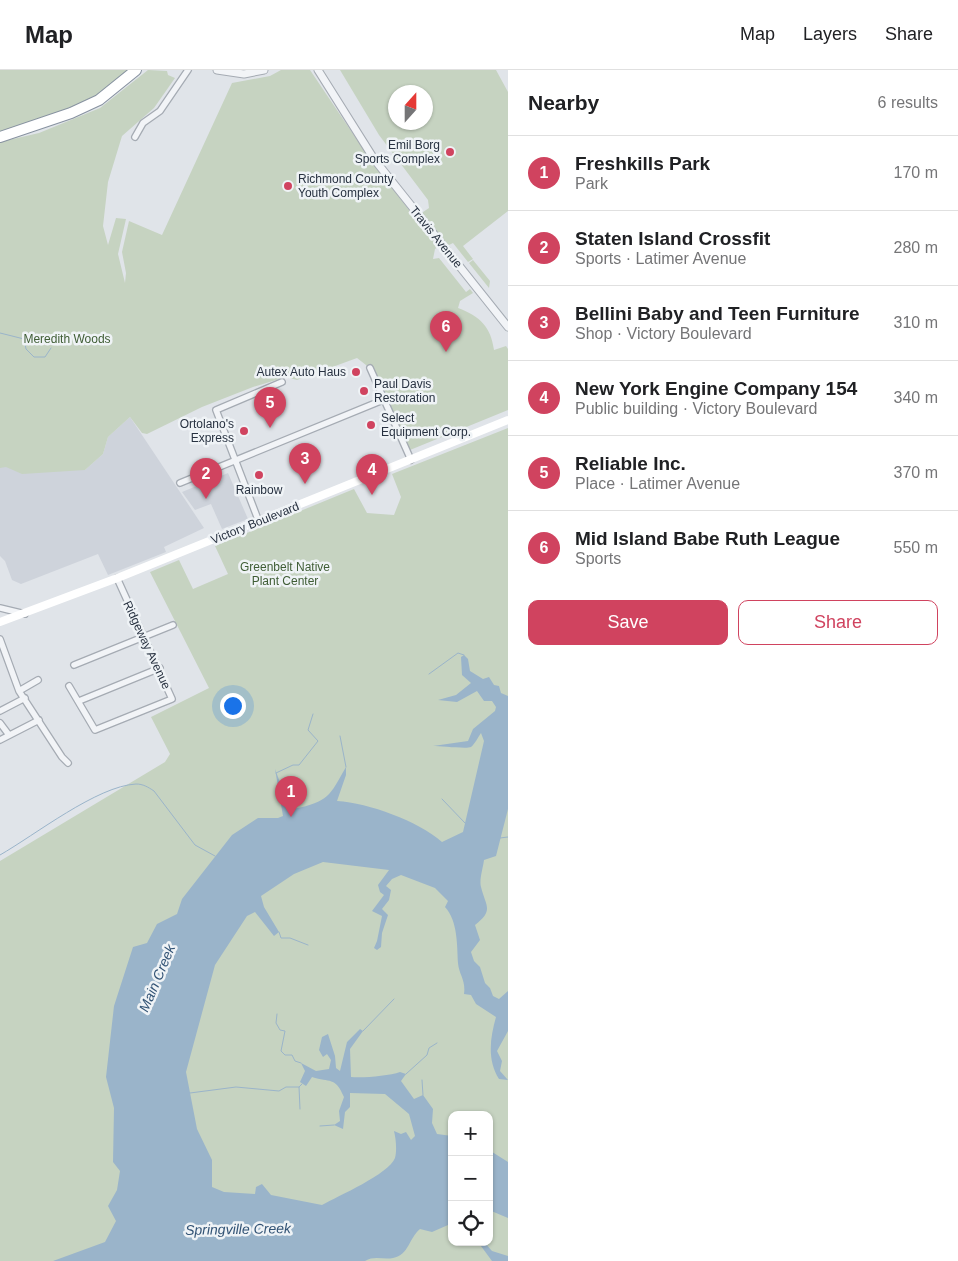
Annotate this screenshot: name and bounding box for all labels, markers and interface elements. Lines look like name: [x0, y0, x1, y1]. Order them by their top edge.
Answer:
text: Map: [25, 21, 73, 48]
text: Map: [740, 24, 775, 44]
text: Layers: [803, 24, 857, 44]
text: Share: [885, 24, 933, 44]
north arrow: [388, 85, 433, 130]
text: Nearby: [528, 91, 599, 114]
text: 6 results: [878, 94, 938, 111]
place label: Emil Borg Sports Complex: [355, 138, 440, 166]
marker: Emil Borg Sports Complex: [444, 146, 456, 158]
text: Freshkills Park: [575, 153, 710, 174]
text: 1: [540, 164, 548, 181]
text: 170 m: [894, 164, 938, 181]
place label: Richmond County Youth Complex: [298, 172, 393, 200]
text: Park: [575, 175, 608, 192]
marker: Richmond County Youth Complex: [282, 180, 294, 192]
street label: Travis Avenue: [407, 203, 465, 271]
text: Staten Island Crossfit: [575, 228, 770, 249]
text: 2: [540, 239, 548, 256]
text: 280 m: [894, 239, 938, 256]
text: Sports · Latimer Avenue: [575, 250, 746, 267]
text: Bellini Baby and Teen Furniture: [575, 303, 860, 324]
pin: 6: [430, 311, 462, 352]
text: 3: [540, 314, 548, 331]
text: 310 m: [894, 314, 938, 331]
text: Shop · Victory Boulevard: [575, 325, 752, 342]
park label: Meredith Woods: [23, 332, 111, 346]
place label: Autex Auto Haus: [257, 365, 346, 379]
marker: Autex Auto Haus: [350, 366, 362, 378]
place label: Paul Davis Restoration: [374, 377, 435, 405]
text: New York Engine Company 154: [575, 378, 857, 399]
marker: Paul Davis Restoration: [358, 385, 370, 397]
pin: 5: [254, 387, 286, 428]
text: 4: [540, 389, 548, 406]
text: 340 m: [894, 389, 938, 406]
text: Public building · Victory Boulevard: [575, 400, 818, 417]
place label: Select Equipment Corp.: [381, 411, 471, 439]
place label: Ortolano's Express: [180, 417, 234, 445]
marker: Select Equipment Corp.: [365, 419, 377, 431]
marker: Ortolano's Express: [238, 425, 250, 437]
pin: 3: [289, 443, 321, 484]
text: Reliable Inc.: [575, 453, 686, 474]
pin: 4: [356, 454, 388, 495]
pin: 2: [190, 458, 222, 499]
text: 5: [540, 464, 548, 481]
text: 370 m: [894, 464, 938, 481]
marker: Rainbow: [253, 469, 265, 481]
text: Place · Latimer Avenue: [575, 475, 740, 492]
place label: Rainbow: [236, 483, 283, 497]
street label: Victory Boulevard: [209, 499, 301, 547]
text: Mid Island Babe Ruth League: [575, 528, 840, 549]
text: 6: [540, 539, 548, 556]
text: 550 m: [894, 539, 938, 556]
text: Sports: [575, 550, 621, 567]
park label: Greenbelt Native Plant Center: [240, 560, 330, 588]
street label: Ridgeway Avenue: [120, 599, 174, 692]
button: Save: [528, 600, 728, 645]
button: Share: [738, 600, 938, 645]
your location: [220, 693, 246, 719]
pin: 1: [275, 776, 307, 817]
water label: Main Creek: [136, 941, 179, 1014]
map controls: [448, 1111, 493, 1246]
button: +: [448, 1111, 493, 1156]
button: −: [448, 1156, 493, 1201]
button: locate: [448, 1201, 493, 1246]
water label: Springville Creek: [185, 1220, 292, 1238]

